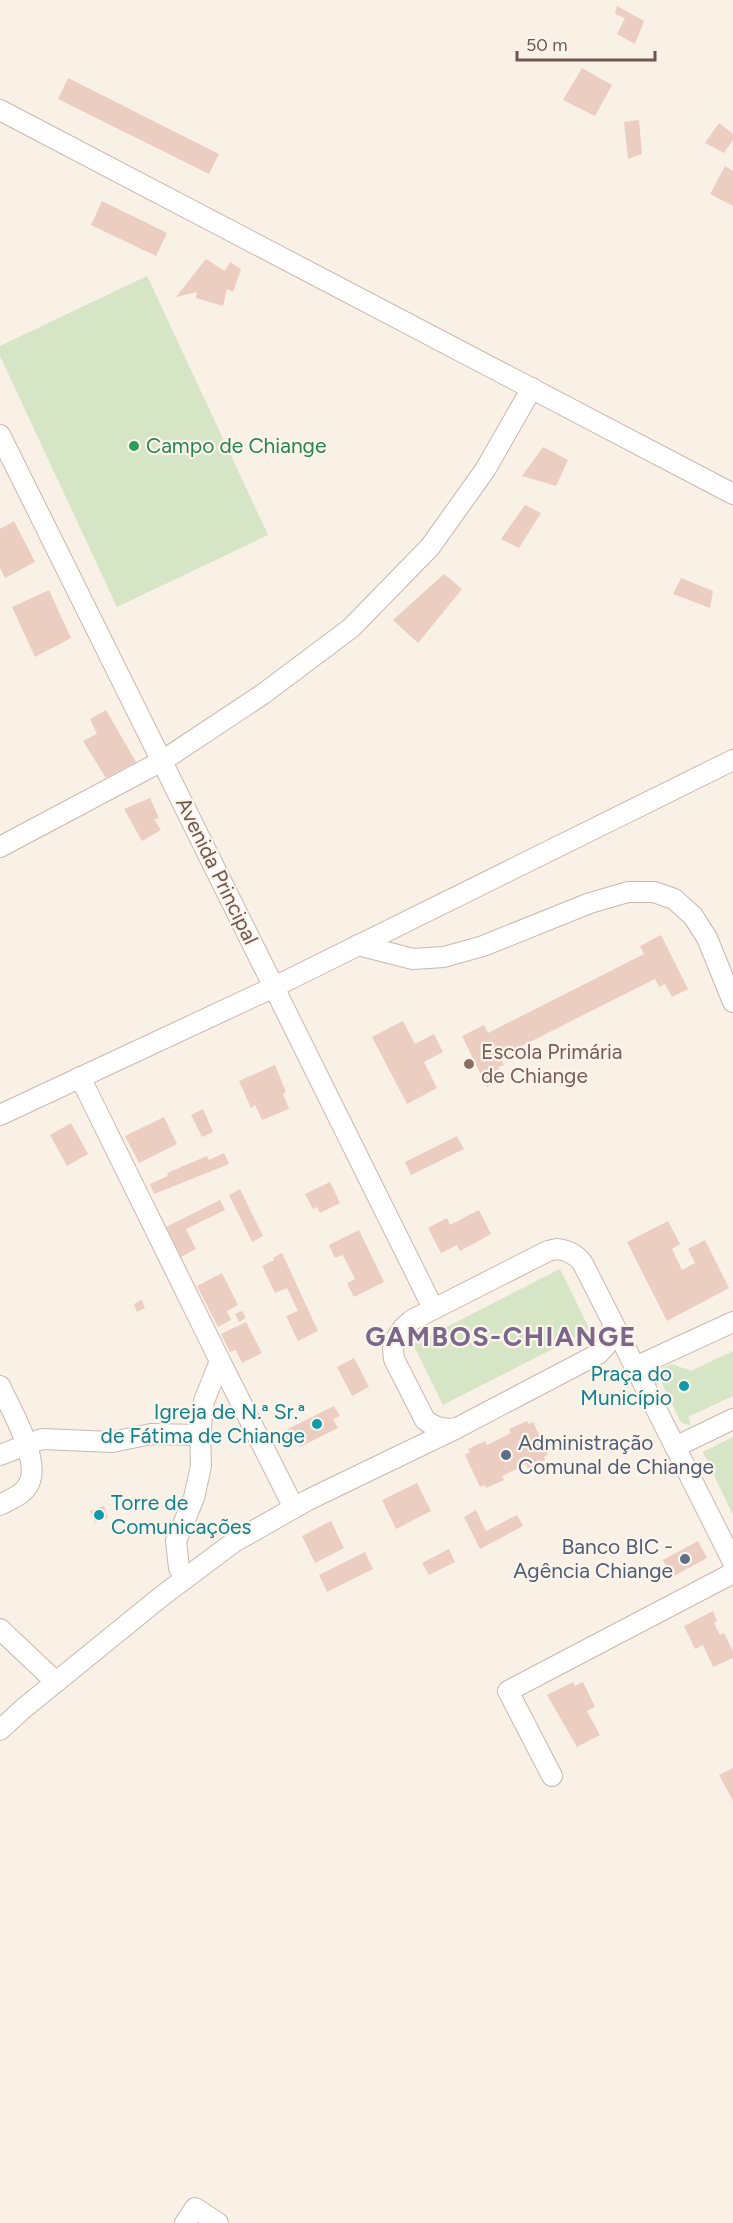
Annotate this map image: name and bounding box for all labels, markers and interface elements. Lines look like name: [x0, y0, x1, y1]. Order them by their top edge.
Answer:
scale bar: [517, 24, 655, 62]
text: 50 m: [526, 34, 568, 56]
place label: Campo de Chiange: [146, 433, 326, 458]
marker: Campo de Chiange: [127, 439, 141, 453]
street label: Avenida Principal: [171, 793, 264, 948]
place label: Escola Primária de Chiange: [481, 1039, 623, 1088]
marker: Escola Primária de Chiange: [462, 1057, 476, 1071]
district label: GAMBOS-CHIANGE: [365, 1320, 637, 1353]
place label: Praça do Município: [580, 1361, 672, 1410]
marker: Praça do Município: [677, 1379, 691, 1393]
place label: Igreja de N.ª Sr.ª de Fátima de Chiange: [101, 1399, 305, 1448]
marker: Igreja de N.ª Sr.ª de Fátima de Chiange: [310, 1417, 324, 1431]
place label: Administração Comunal de Chiange: [518, 1430, 714, 1479]
marker: Administração Comunal de Chiange: [499, 1448, 513, 1462]
place label: Torre de Comunicações: [111, 1490, 251, 1539]
marker: Torre de Comunicações: [92, 1508, 106, 1522]
place label: Banco BIC - Agência Chiange: [513, 1534, 673, 1583]
marker: Banco BIC - Agência Chiange: [678, 1552, 692, 1566]

